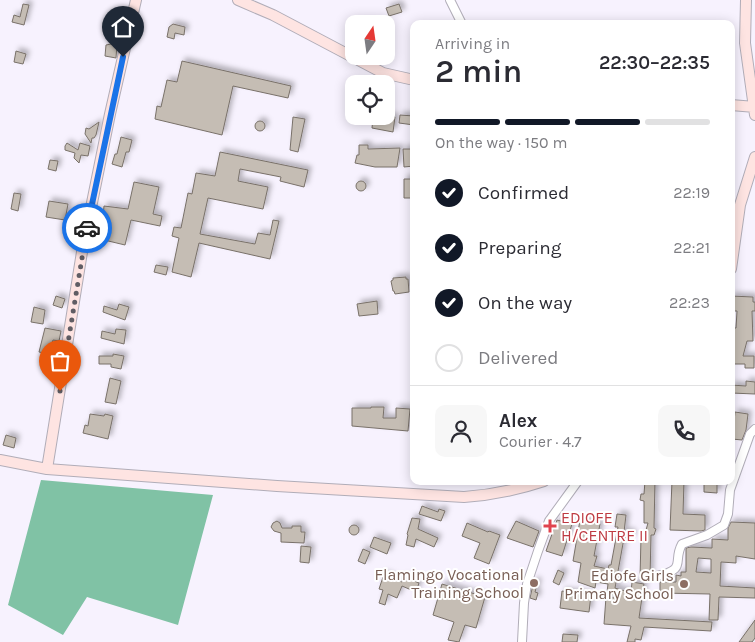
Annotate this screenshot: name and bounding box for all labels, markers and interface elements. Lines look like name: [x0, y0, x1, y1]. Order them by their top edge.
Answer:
pin: [102, 6, 144, 57]
icon: home: [109, 13, 137, 41]
north arrow: [345, 15, 395, 65]
map controls: [345, 15, 395, 125]
text: Arriving in: [435, 34, 510, 53]
text: 22:30–22:35: [599, 52, 710, 74]
text: 2 min: [435, 53, 522, 90]
button: locate: [345, 75, 395, 125]
text: On the way · 150 m: [435, 133, 567, 152]
icon: check: [435, 179, 463, 207]
text: Confirmed: [478, 182, 569, 204]
text: 22:19: [673, 183, 710, 202]
courier: [62, 203, 112, 253]
icon: car: [73, 214, 101, 242]
icon: check: [435, 234, 463, 262]
text: Preparing: [478, 237, 561, 259]
text: 22:21: [673, 238, 710, 257]
icon: check: [435, 289, 463, 317]
text: On the way: [478, 292, 572, 314]
text: 22:23: [669, 293, 710, 312]
pin: [39, 340, 81, 391]
icon: bag: [46, 347, 74, 375]
text: Delivered: [478, 347, 558, 369]
button: person: [435, 405, 487, 457]
button: phone: [658, 405, 710, 457]
text: Alex: [499, 410, 537, 432]
text: Courier · 4.7: [499, 432, 582, 451]
place label: EDIOFE H/CENTRE II: [561, 508, 648, 545]
marker: EDIOFE H/CENTRE II: [543, 519, 557, 533]
place label: Flamingo Vocational Training School: [375, 565, 524, 602]
place label: Ediofe Girls Primary School: [564, 566, 674, 603]
marker: Flamingo Vocational Training School: [528, 577, 540, 589]
marker: Ediofe Girls Primary School: [678, 578, 690, 590]

